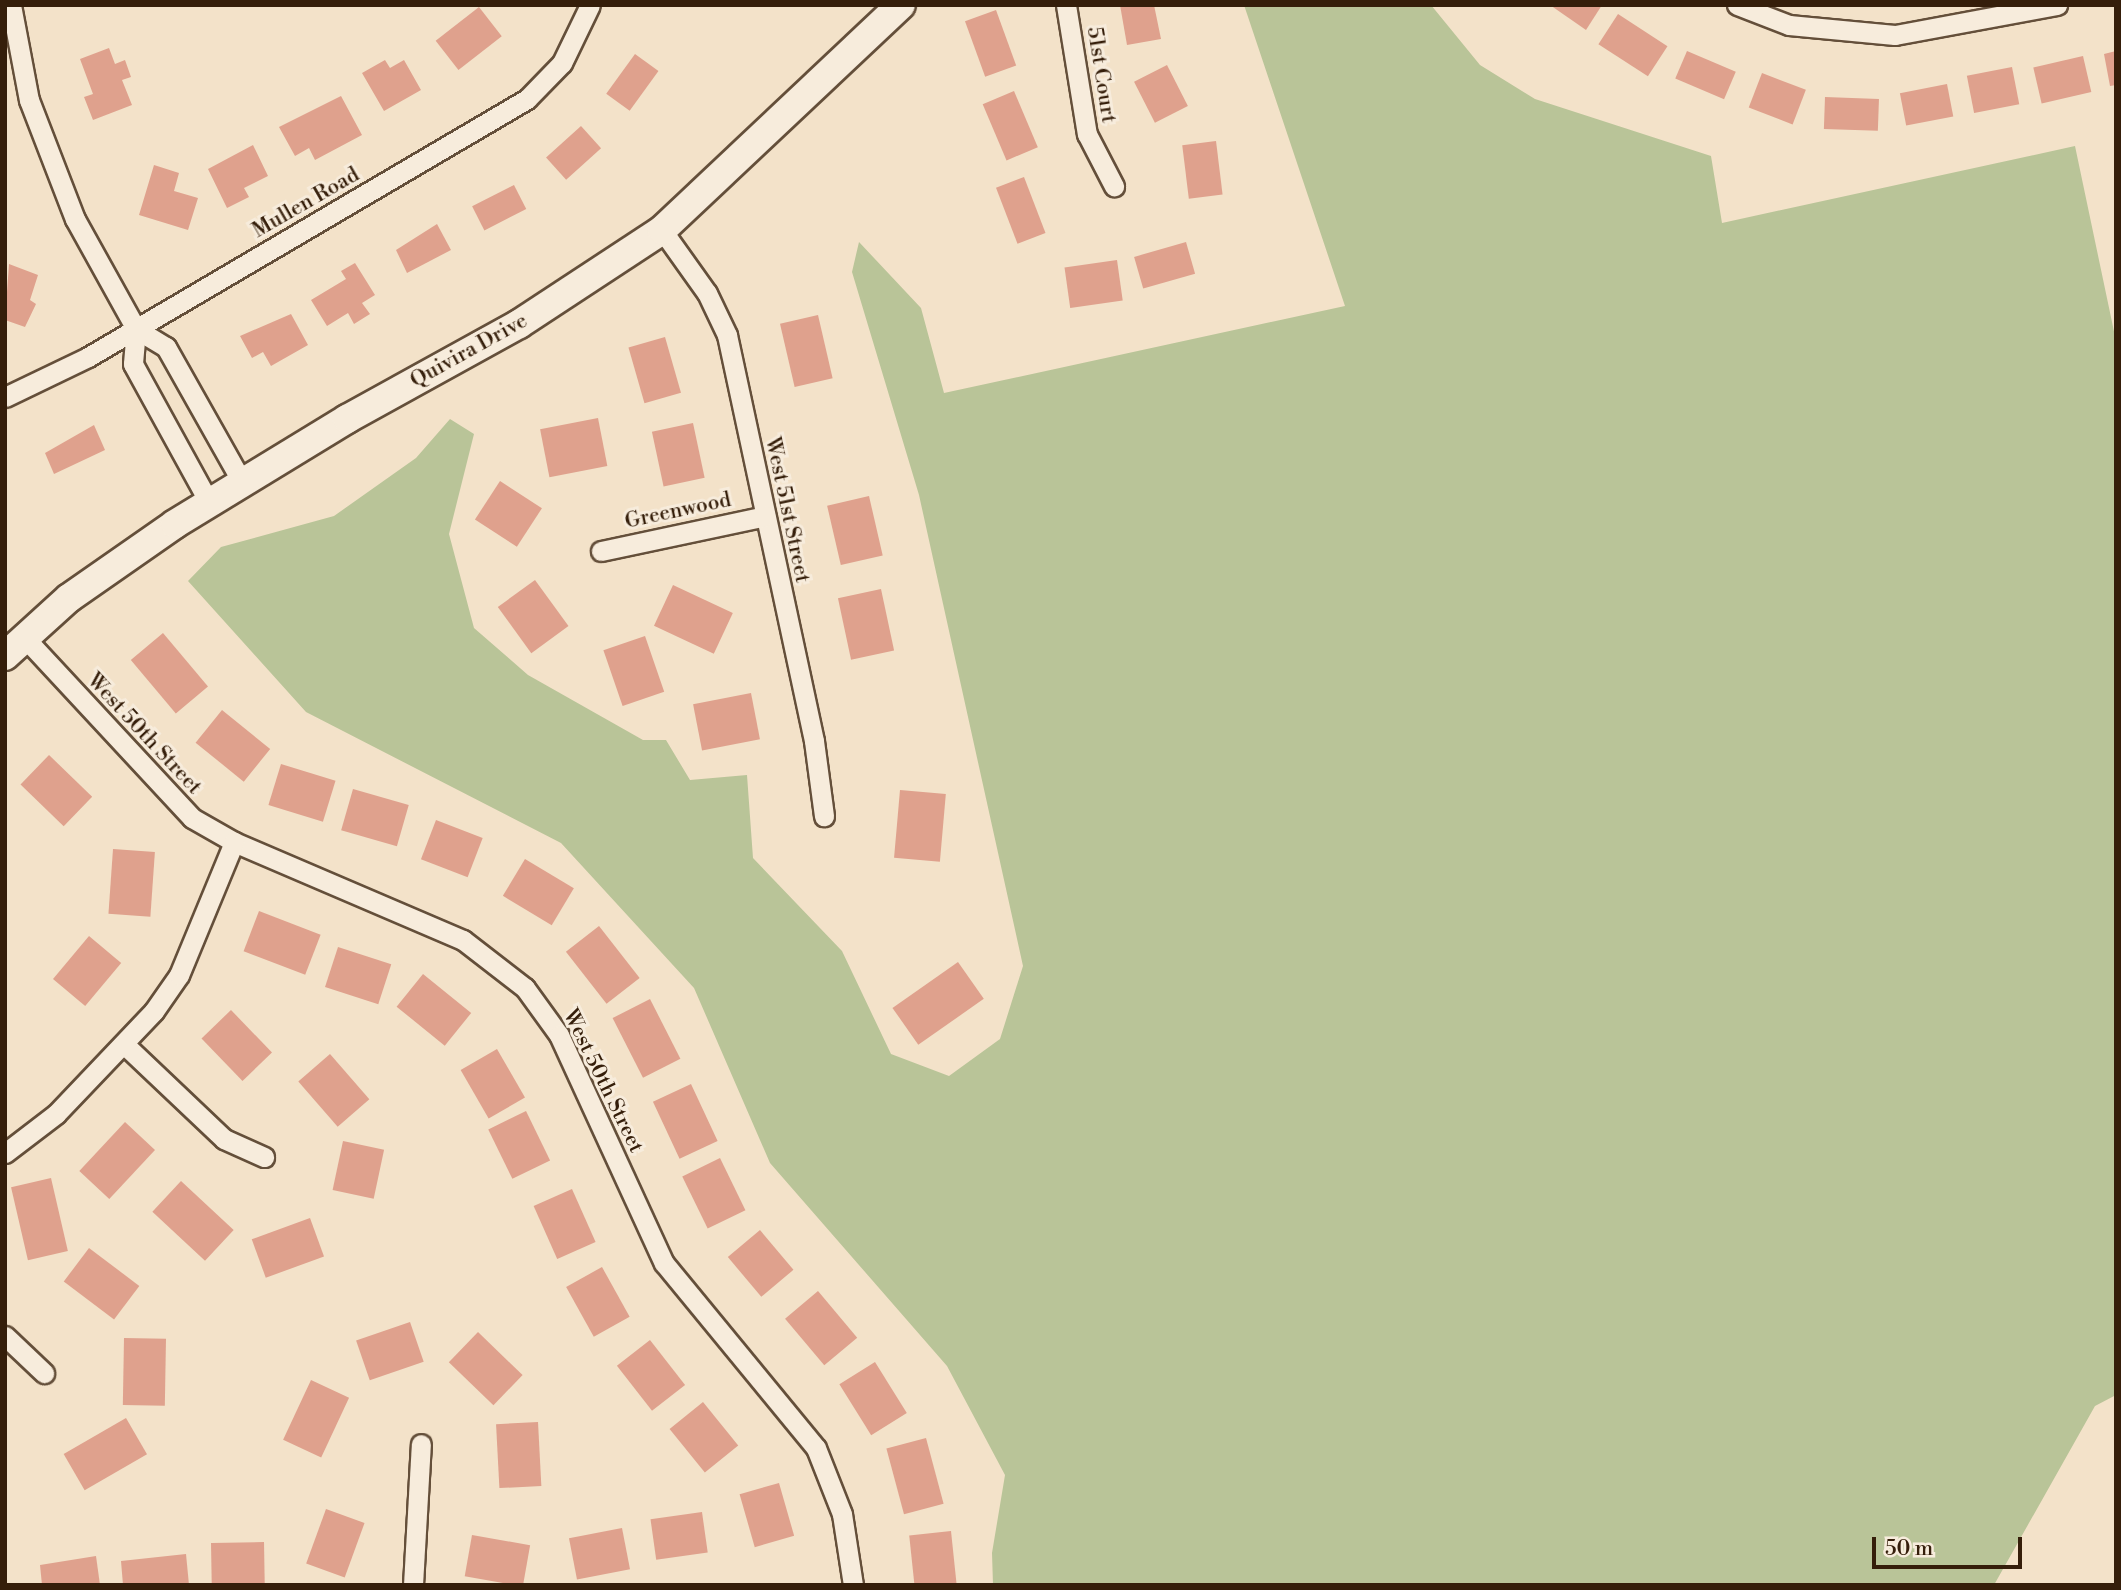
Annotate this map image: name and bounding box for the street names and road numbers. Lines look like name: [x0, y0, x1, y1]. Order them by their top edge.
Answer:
street label: 51st Court: [1081, 25, 1121, 125]
street label: Mullen Road: [248, 162, 364, 244]
street label: Quivira Drive: [406, 308, 532, 394]
street label: West 51st Street: [759, 435, 815, 585]
street label: Greenwood: [623, 487, 733, 535]
street label: West 50th Street: [81, 668, 207, 800]
street label: West 50th Street: [557, 1005, 649, 1157]

